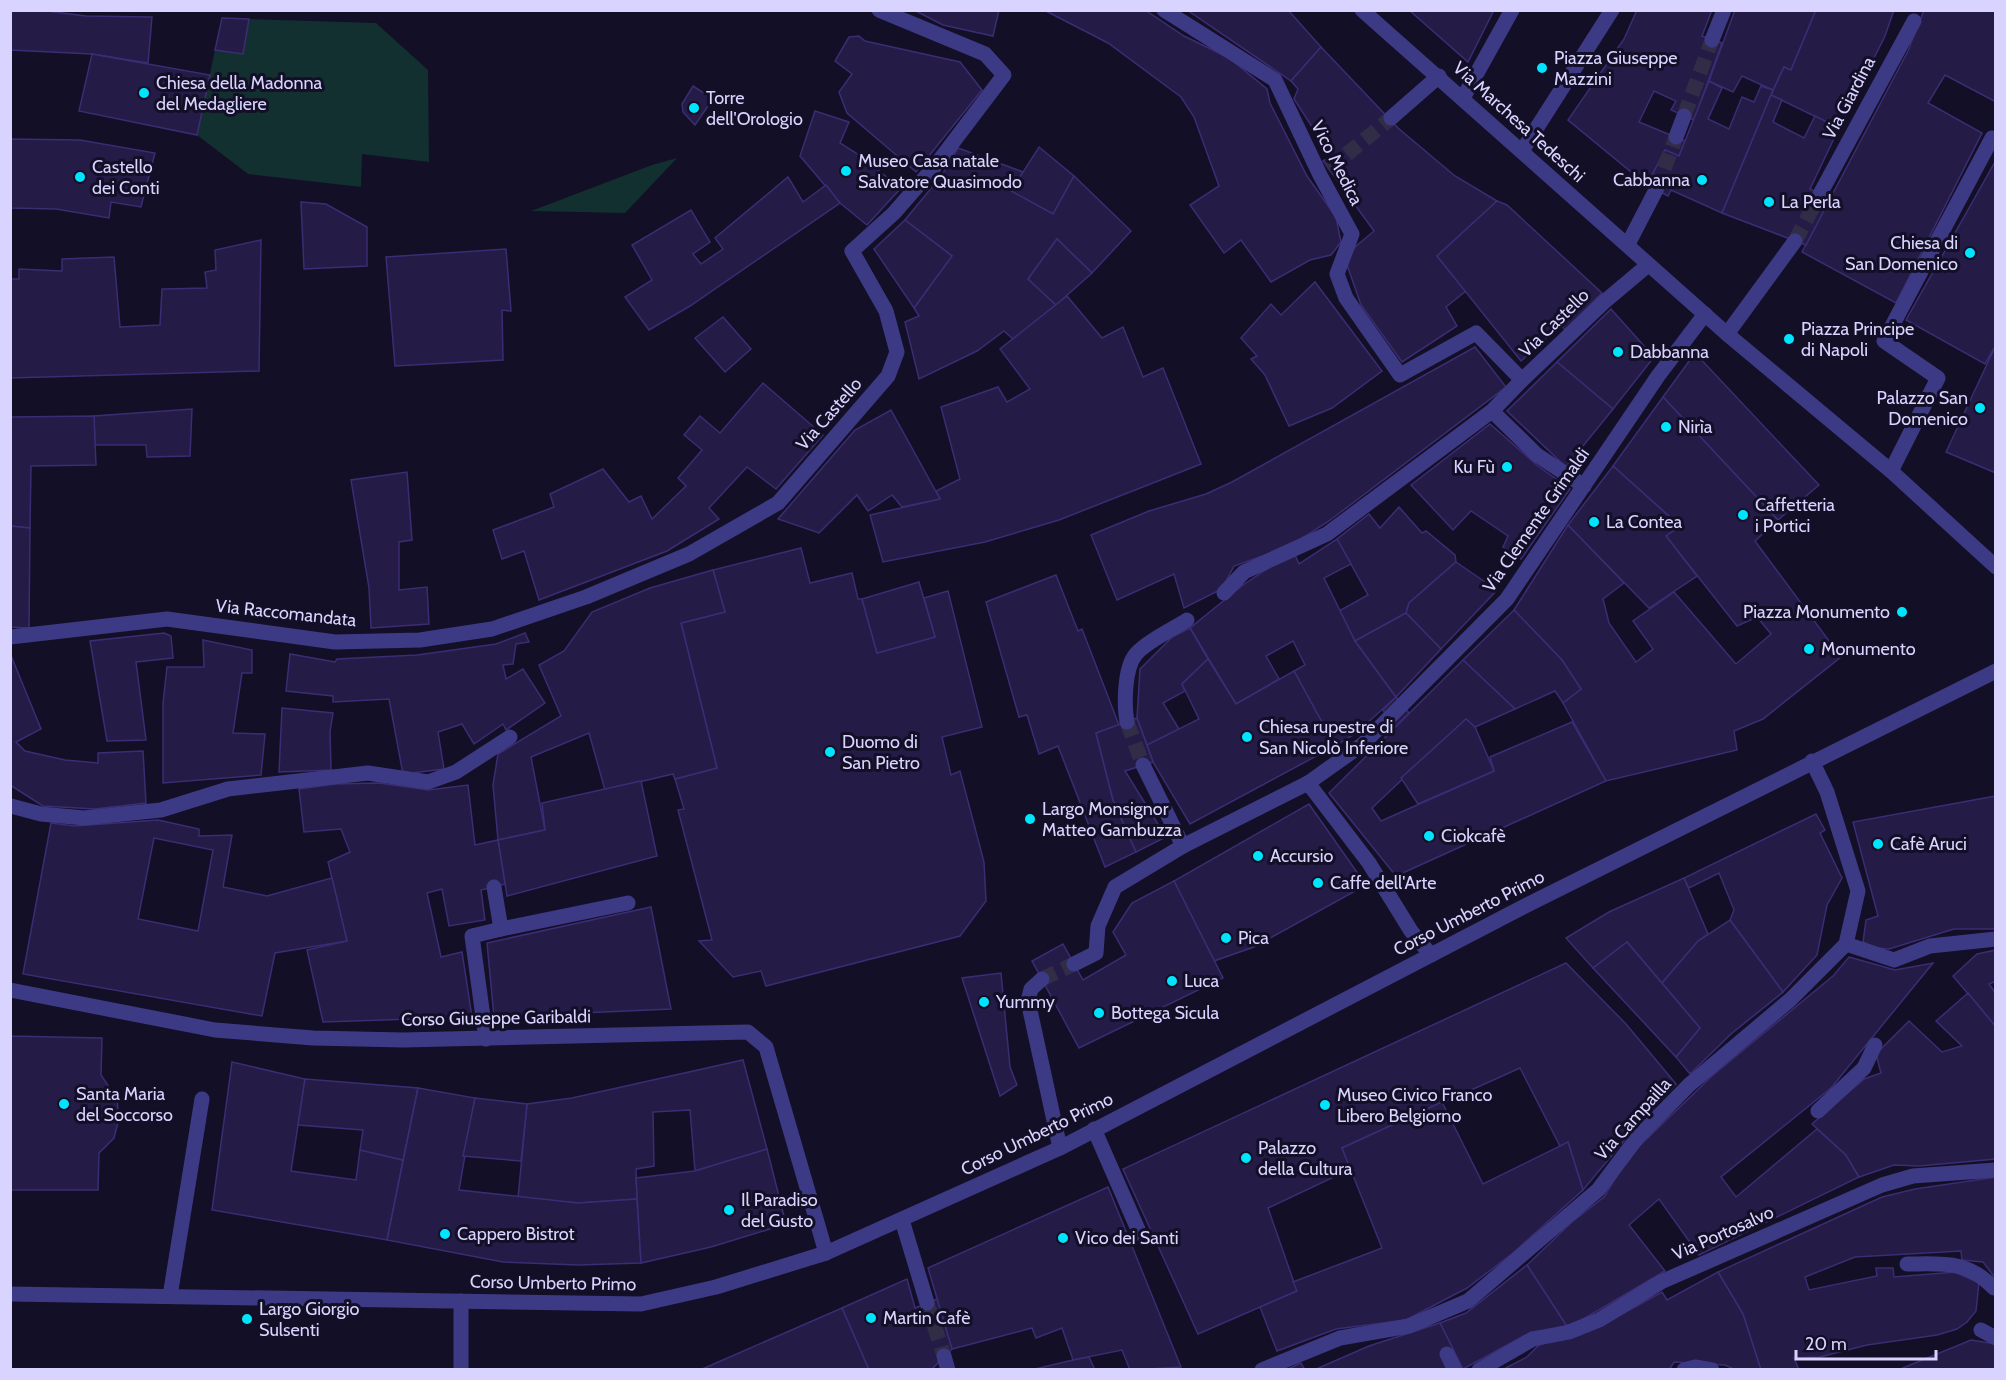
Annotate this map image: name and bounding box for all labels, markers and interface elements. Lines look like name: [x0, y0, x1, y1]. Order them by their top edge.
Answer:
place label: Piazza Giuseppe Mazzini: [1554, 47, 1677, 90]
street label: Via Giardina: [1818, 52, 1880, 143]
street label: Via Marchesa Tedeschi: [1448, 57, 1590, 187]
marker: Piazza Giuseppe Mazzini: [1535, 61, 1549, 75]
place label: Chiesa della Madonna del Medagliere: [156, 72, 323, 115]
marker: Chiesa della Madonna del Medagliere: [137, 86, 151, 100]
place label: Torre dell'Orologio: [706, 87, 803, 130]
marker: Torre dell'Orologio: [687, 101, 701, 115]
street label: Vico Medica: [1306, 117, 1368, 209]
place label: Museo Casa natale Salvatore Quasimodo: [858, 150, 1022, 193]
place label: Castello dei Conti: [92, 156, 160, 199]
marker: Museo Casa natale Salvatore Quasimodo: [839, 164, 853, 178]
place label: Cabbanna: [1613, 169, 1690, 191]
marker: Castello dei Conti: [73, 170, 87, 184]
marker: Cabbanna: [1695, 173, 1709, 187]
place label: La Perla: [1781, 191, 1841, 213]
marker: La Perla: [1762, 195, 1776, 209]
place label: Chiesa di San Domenico: [1845, 232, 1958, 275]
marker: Chiesa di San Domenico: [1963, 246, 1977, 260]
street label: Via Castello: [1514, 284, 1594, 362]
place label: Piazza Principe di Napoli: [1801, 318, 1914, 361]
marker: Piazza Principe di Napoli: [1782, 332, 1796, 346]
place label: Dabbanna: [1630, 341, 1709, 363]
marker: Dabbanna: [1611, 345, 1625, 359]
street label: Via Castello: [792, 373, 867, 455]
place label: Palazzo San Domenico: [1877, 387, 1968, 430]
marker: Palazzo San Domenico: [1973, 401, 1987, 415]
place label: Nirìa: [1678, 416, 1713, 438]
marker: Nirìa: [1659, 420, 1673, 434]
street label: Via Clemente Grimaldi: [1478, 444, 1594, 596]
place label: Ku Fù: [1454, 456, 1495, 478]
marker: Ku Fù: [1500, 460, 1514, 474]
place label: Caffetteria i Portici: [1755, 494, 1835, 537]
marker: Caffetteria i Portici: [1736, 508, 1750, 522]
place label: La Contea: [1606, 511, 1683, 533]
marker: La Contea: [1587, 515, 1601, 529]
street label: Via Raccomandata: [215, 595, 358, 631]
place label: Piazza Monumento: [1743, 601, 1890, 623]
marker: Piazza Monumento: [1895, 605, 1909, 619]
place label: Monumento: [1821, 638, 1916, 660]
marker: Monumento: [1802, 642, 1816, 656]
place label: Chiesa rupestre di San Nicolò Inferiore: [1259, 716, 1408, 759]
marker: Chiesa rupestre di San Nicolò Inferiore: [1240, 730, 1254, 744]
place label: Duomo di San Pietro: [842, 731, 920, 774]
marker: Duomo di San Pietro: [823, 745, 837, 759]
place label: Largo Monsignor Matteo Gambuzza: [1042, 798, 1182, 841]
marker: Largo Monsignor Matteo Gambuzza: [1023, 812, 1037, 826]
place label: Ciokcafè: [1441, 825, 1506, 847]
marker: Ciokcafè: [1422, 829, 1436, 843]
place label: Cafè Aruci: [1890, 833, 1967, 855]
marker: Cafè Aruci: [1871, 837, 1885, 851]
place label: Accursio: [1270, 845, 1333, 867]
marker: Accursio: [1251, 849, 1265, 863]
street label: Corso Umberto Primo: [1390, 865, 1548, 961]
place label: Caffe dell'Arte: [1330, 872, 1437, 894]
marker: Caffe dell'Arte: [1311, 876, 1325, 890]
place label: Pica: [1238, 927, 1269, 949]
marker: Pica: [1219, 931, 1233, 945]
place label: Luca: [1184, 970, 1219, 992]
marker: Luca: [1165, 974, 1179, 988]
place label: Yummy: [995, 991, 1055, 1013]
marker: Yummy: [977, 995, 991, 1009]
place label: Bottega Sicula: [1111, 1002, 1220, 1024]
street label: Corso Giuseppe Garibaldi: [401, 1005, 591, 1031]
marker: Bottega Sicula: [1092, 1006, 1106, 1020]
street label: Via Campailla: [1590, 1073, 1676, 1165]
place label: Santa Maria del Soccorso: [76, 1083, 173, 1126]
place label: Museo Civico Franco Libero Belgiorno: [1337, 1084, 1492, 1127]
street label: Corso Umberto Primo: [957, 1088, 1117, 1180]
marker: Santa Maria del Soccorso: [57, 1097, 71, 1111]
marker: Museo Civico Franco Libero Belgiorno: [1318, 1098, 1332, 1112]
place label: Palazzo della Cultura: [1258, 1137, 1353, 1180]
marker: Palazzo della Cultura: [1239, 1151, 1253, 1165]
place label: Il Paradiso del Gusto: [741, 1189, 818, 1232]
street label: Via Portosalvo: [1669, 1201, 1777, 1265]
marker: Il Paradiso del Gusto: [722, 1203, 736, 1217]
place label: Cappero Bistrot: [457, 1223, 575, 1245]
marker: Cappero Bistrot: [438, 1227, 452, 1241]
place label: Vico dei Santi: [1075, 1227, 1179, 1249]
marker: Vico dei Santi: [1056, 1231, 1070, 1245]
street label: Corso Umberto Primo: [470, 1271, 637, 1295]
place label: Largo Giorgio Sulsenti: [259, 1298, 360, 1341]
place label: Martin Cafè: [883, 1307, 970, 1329]
marker: Martin Cafè: [864, 1311, 878, 1325]
marker: Largo Giorgio Sulsenti: [240, 1312, 254, 1326]
scale bar: [1796, 1323, 1936, 1361]
text: 20 m: [1805, 1333, 1847, 1355]

